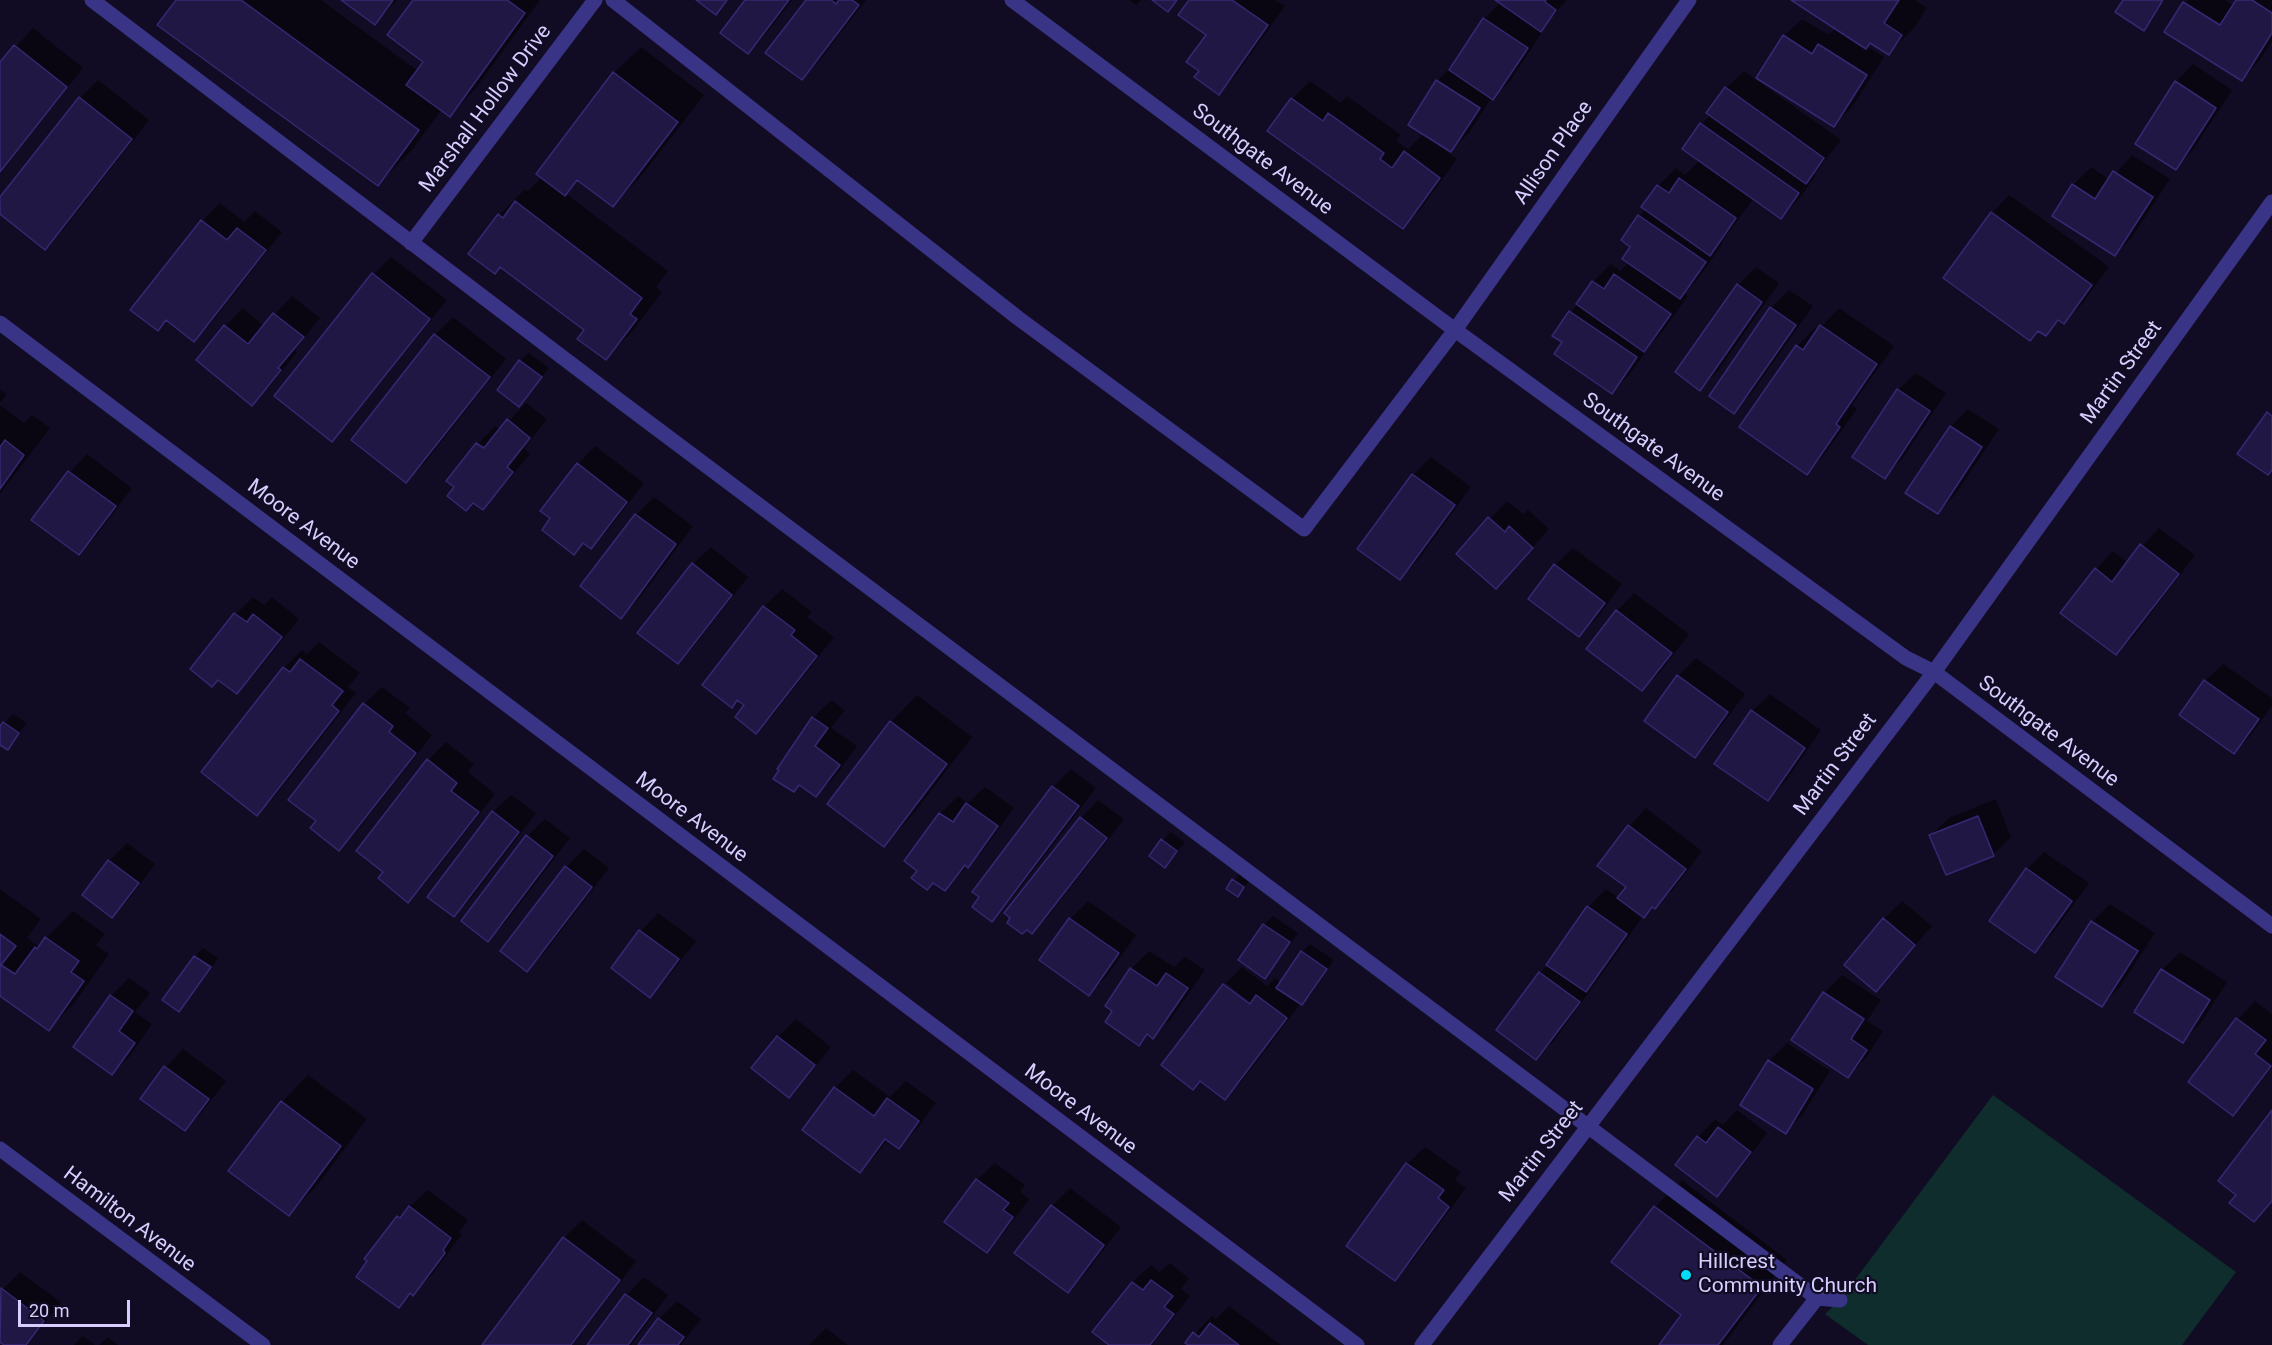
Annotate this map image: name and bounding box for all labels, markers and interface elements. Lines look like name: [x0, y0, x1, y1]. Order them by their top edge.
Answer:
street label: Marshall Hollow Drive: [415, 20, 557, 198]
street label: Allison Place: [1509, 96, 1599, 210]
street label: Southgate Avenue: [1187, 99, 1337, 221]
street label: Martin Street: [2076, 316, 2168, 430]
street label: Southgate Avenue: [1577, 388, 1729, 508]
street label: Moore Avenue: [242, 475, 364, 575]
street label: Southgate Avenue: [1973, 671, 2123, 793]
street label: Martin Street: [1789, 709, 1883, 821]
street label: Moore Avenue: [630, 768, 752, 868]
street label: Moore Avenue: [1019, 1060, 1141, 1160]
street label: Martin Street: [1495, 1096, 1589, 1208]
street label: Hamilton Avenue: [58, 1162, 200, 1278]
place label: Hillcrest Community Church: [1698, 1250, 1877, 1300]
marker: Hillcrest Community Church: [1679, 1268, 1693, 1282]
scale bar: [21, 1288, 134, 1326]
text: 20 m: [29, 1300, 69, 1321]

